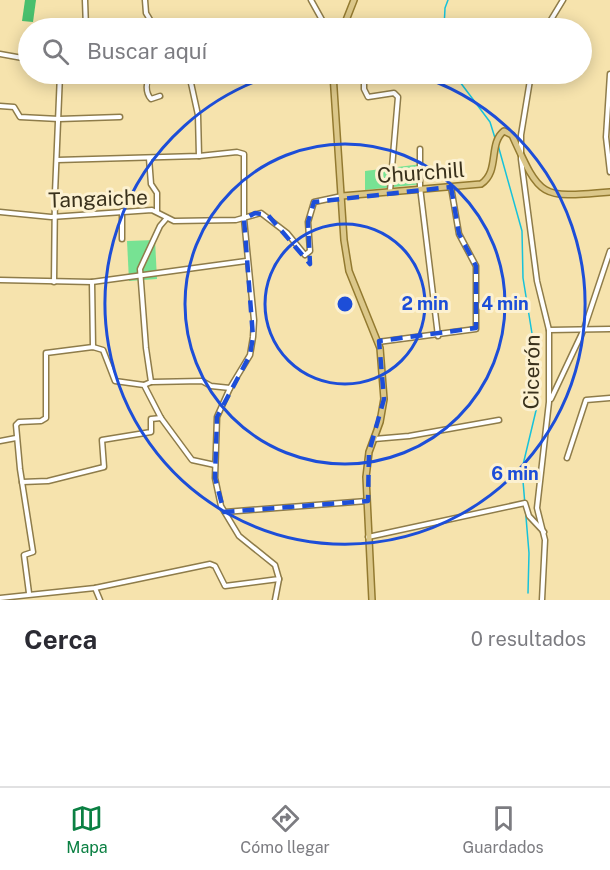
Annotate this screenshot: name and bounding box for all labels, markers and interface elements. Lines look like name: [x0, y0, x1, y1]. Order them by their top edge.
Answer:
search box: [18, 18, 592, 84]
icon: search: [39, 35, 72, 68]
text: Buscar aquí: [87, 38, 207, 64]
street label: Churchill: [376, 157, 466, 188]
street label: Tangaiche: [48, 184, 148, 213]
text: 2 min: [401, 293, 449, 314]
text: 4 min: [481, 293, 529, 314]
centre of rings: [335, 294, 355, 314]
street label: Cicerón: [518, 334, 545, 410]
text: 6 min: [491, 463, 539, 484]
text: Cerca: [24, 624, 97, 655]
text: 0 resultados: [471, 627, 586, 651]
tab: Mapa: [66, 802, 108, 857]
tab: Cómo llegar: [240, 802, 330, 857]
tab: Guardados: [463, 802, 544, 857]

